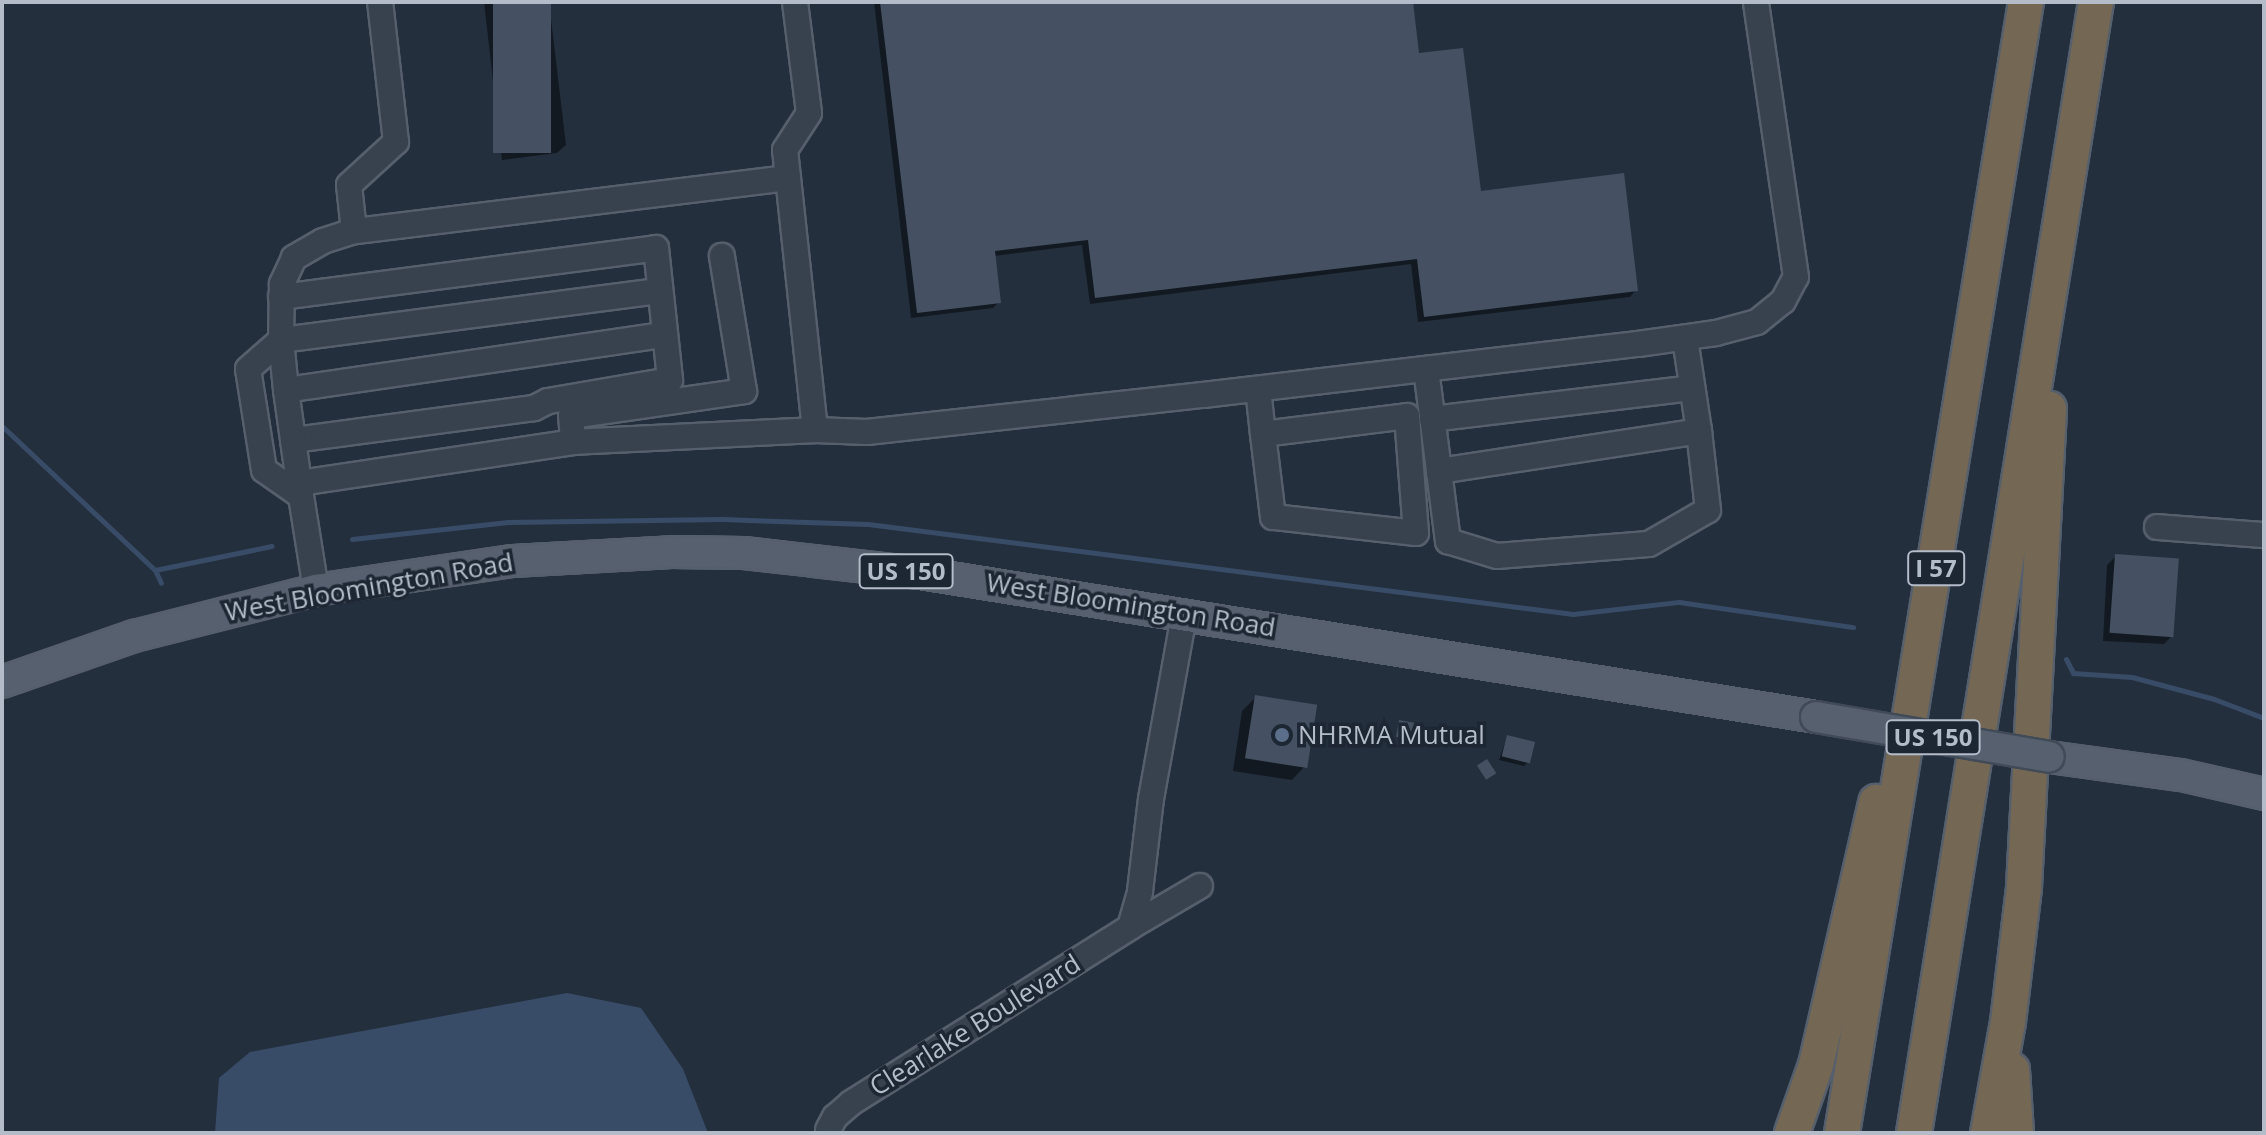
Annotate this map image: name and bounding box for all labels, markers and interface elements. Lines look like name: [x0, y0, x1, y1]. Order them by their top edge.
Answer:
street label: West Bloomington Road: [223, 546, 515, 628]
road number: I 57: [1906, 548, 1966, 588]
road number: US 150: [858, 551, 954, 591]
street label: West Bloomington Road: [984, 567, 1278, 643]
road number: US 150: [1885, 717, 1981, 757]
place label: NHRMA Mutual: [1298, 719, 1485, 751]
marker: NHRMA Mutual: [1273, 726, 1291, 744]
street label: Clearlake Boulevard: [864, 948, 1086, 1102]

